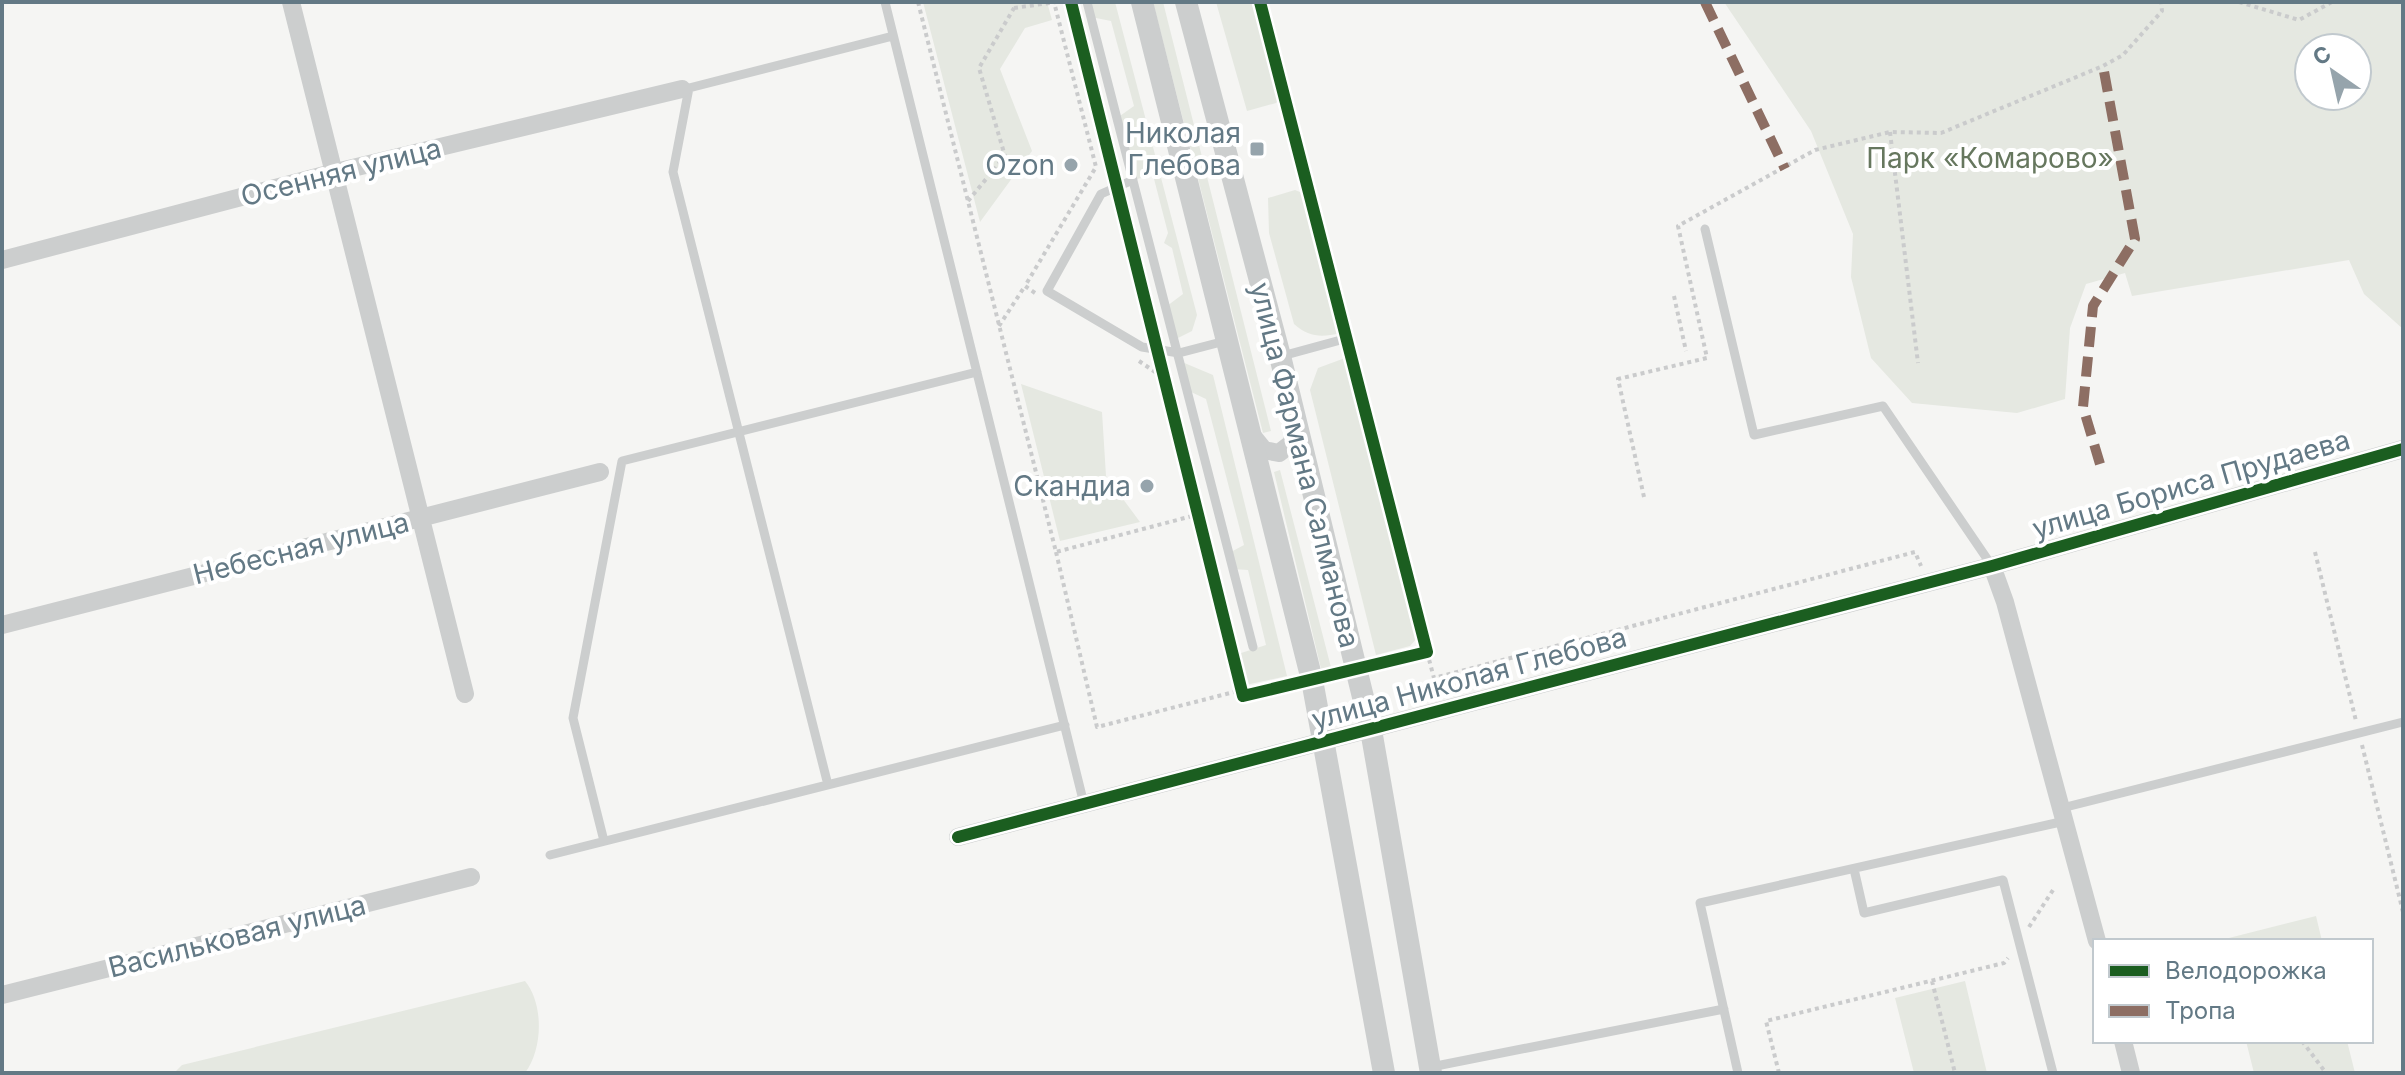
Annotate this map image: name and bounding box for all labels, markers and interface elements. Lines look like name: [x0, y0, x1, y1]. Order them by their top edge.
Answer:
north arrow: [2293, 32, 2373, 112]
text: С: [2308, 40, 2336, 71]
place label: Николая Глебова: [1125, 116, 1241, 182]
street label: Осенняя улица: [237, 131, 445, 213]
marker: Николая Глебова: [1248, 140, 1266, 158]
park label: Парк «Комарово»: [1866, 141, 2114, 175]
place label: Ozon: [985, 148, 1055, 182]
marker: Ozon: [1062, 156, 1080, 174]
street label: улица Фармана Салманова: [1243, 279, 1367, 651]
street label: улица Бориса Прудаева: [2028, 422, 2354, 546]
place label: Скандиа: [1013, 469, 1131, 503]
marker: Скандиа: [1138, 477, 1156, 495]
street label: Небесная улица: [190, 505, 412, 591]
street label: улица Николая Глебова: [1308, 620, 1630, 736]
street label: Васильковая улица: [105, 888, 369, 984]
legend: [2093, 939, 2373, 1043]
text: Велодорожка: [2165, 956, 2327, 985]
text: Тропа: [2165, 996, 2236, 1025]

